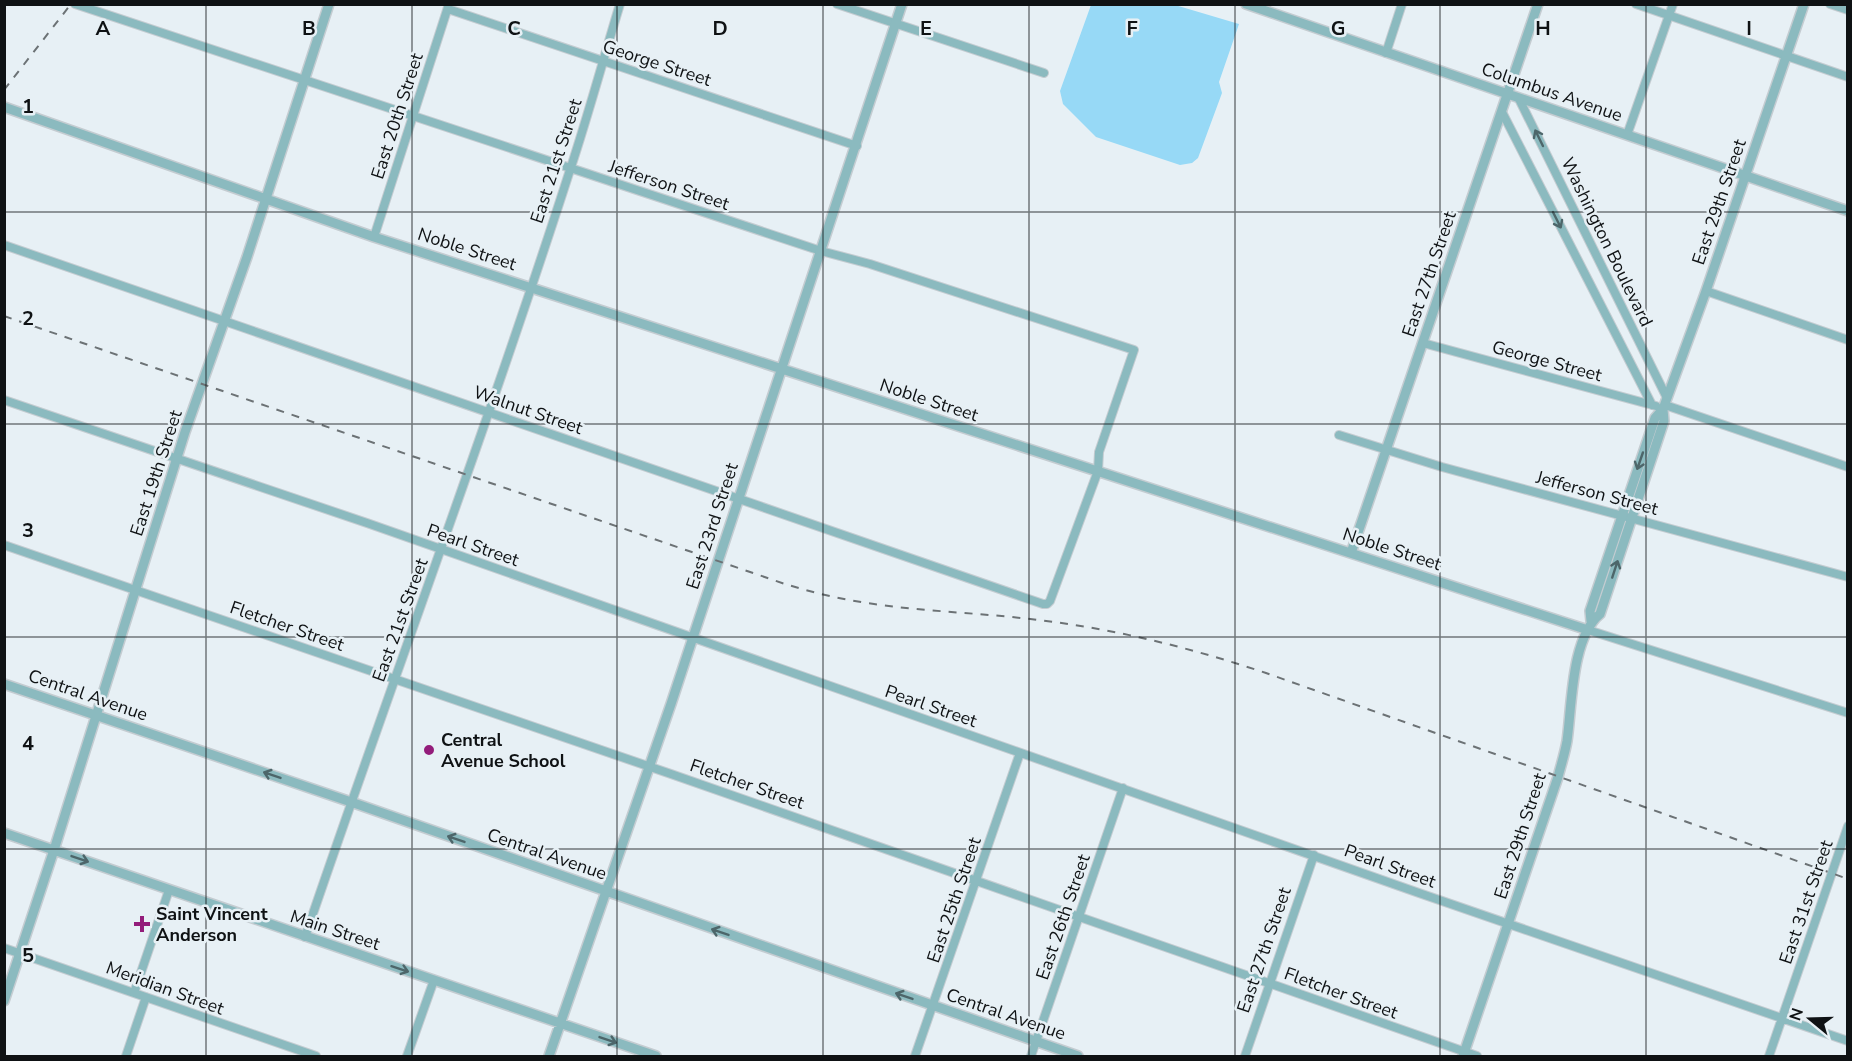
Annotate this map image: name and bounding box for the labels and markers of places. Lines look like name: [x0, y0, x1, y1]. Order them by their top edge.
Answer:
place label: Central Avenue School: [441, 728, 566, 773]
marker: Central Avenue School: [422, 743, 436, 757]
place label: Saint Vincent Anderson: [156, 902, 268, 947]
marker: Saint Vincent Anderson: [133, 915, 151, 933]

